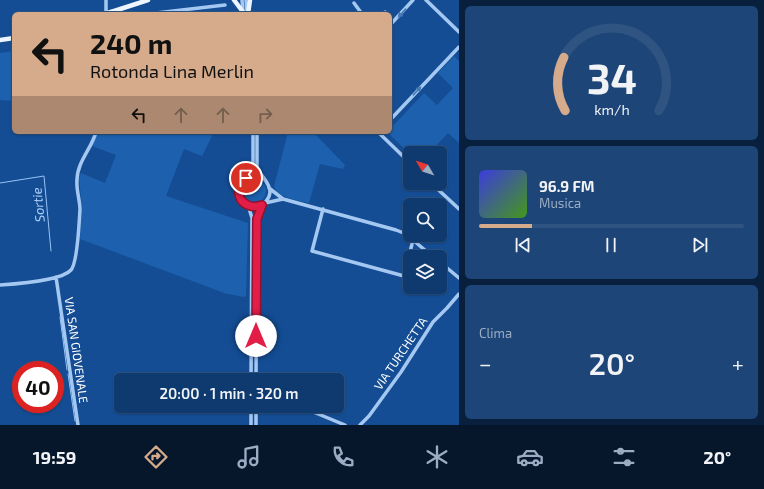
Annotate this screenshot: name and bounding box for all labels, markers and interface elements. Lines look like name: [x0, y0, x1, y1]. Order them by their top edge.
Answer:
one-way arrow: [397, 7, 406, 18]
text: 240 m: [90, 26, 173, 60]
icon: left: [24, 28, 76, 80]
text: 34: [586, 52, 637, 102]
text: Rotonda Lina Merlin: [90, 60, 254, 82]
one-way arrow: [412, 86, 422, 96]
text: km/h: [594, 100, 629, 117]
icon: left: [128, 104, 150, 126]
icon: ahead: [170, 104, 192, 126]
icon: ahead: [212, 104, 234, 126]
icon: right: [254, 104, 276, 126]
north arrow: [403, 146, 447, 190]
map controls: [403, 146, 447, 294]
pin: [229, 161, 263, 195]
icon: arrive: [235, 167, 257, 189]
text: 96.9 FM: [539, 177, 595, 195]
water label: Sortie: [28, 187, 48, 223]
text: Musica: [539, 195, 581, 211]
button: search: [403, 198, 447, 242]
icon: previous: [512, 234, 534, 256]
icon: pause: [600, 234, 622, 256]
icon: next: [689, 234, 711, 256]
button: layers: [403, 250, 447, 294]
street label: VIA SAN GIOVENALE: [63, 296, 91, 404]
street label: VIA TURCHETTA: [371, 314, 430, 392]
position arrow: [235, 315, 277, 357]
text: Clima: [479, 325, 512, 341]
text: 20°: [589, 345, 635, 381]
text: −: [479, 350, 492, 376]
text: +: [732, 350, 744, 376]
speed limit sign: 40: [12, 361, 64, 413]
text: 20:00 · 1 min · 320 m: [159, 384, 299, 402]
icon: directions: [142, 443, 170, 471]
icon: music: [235, 443, 263, 471]
icon: phone: [329, 443, 357, 471]
icon: climate: [423, 443, 451, 471]
icon: car: [516, 443, 544, 471]
icon: filters: [610, 443, 638, 471]
text: 19:59: [33, 446, 76, 468]
text: 20°: [703, 446, 731, 468]

